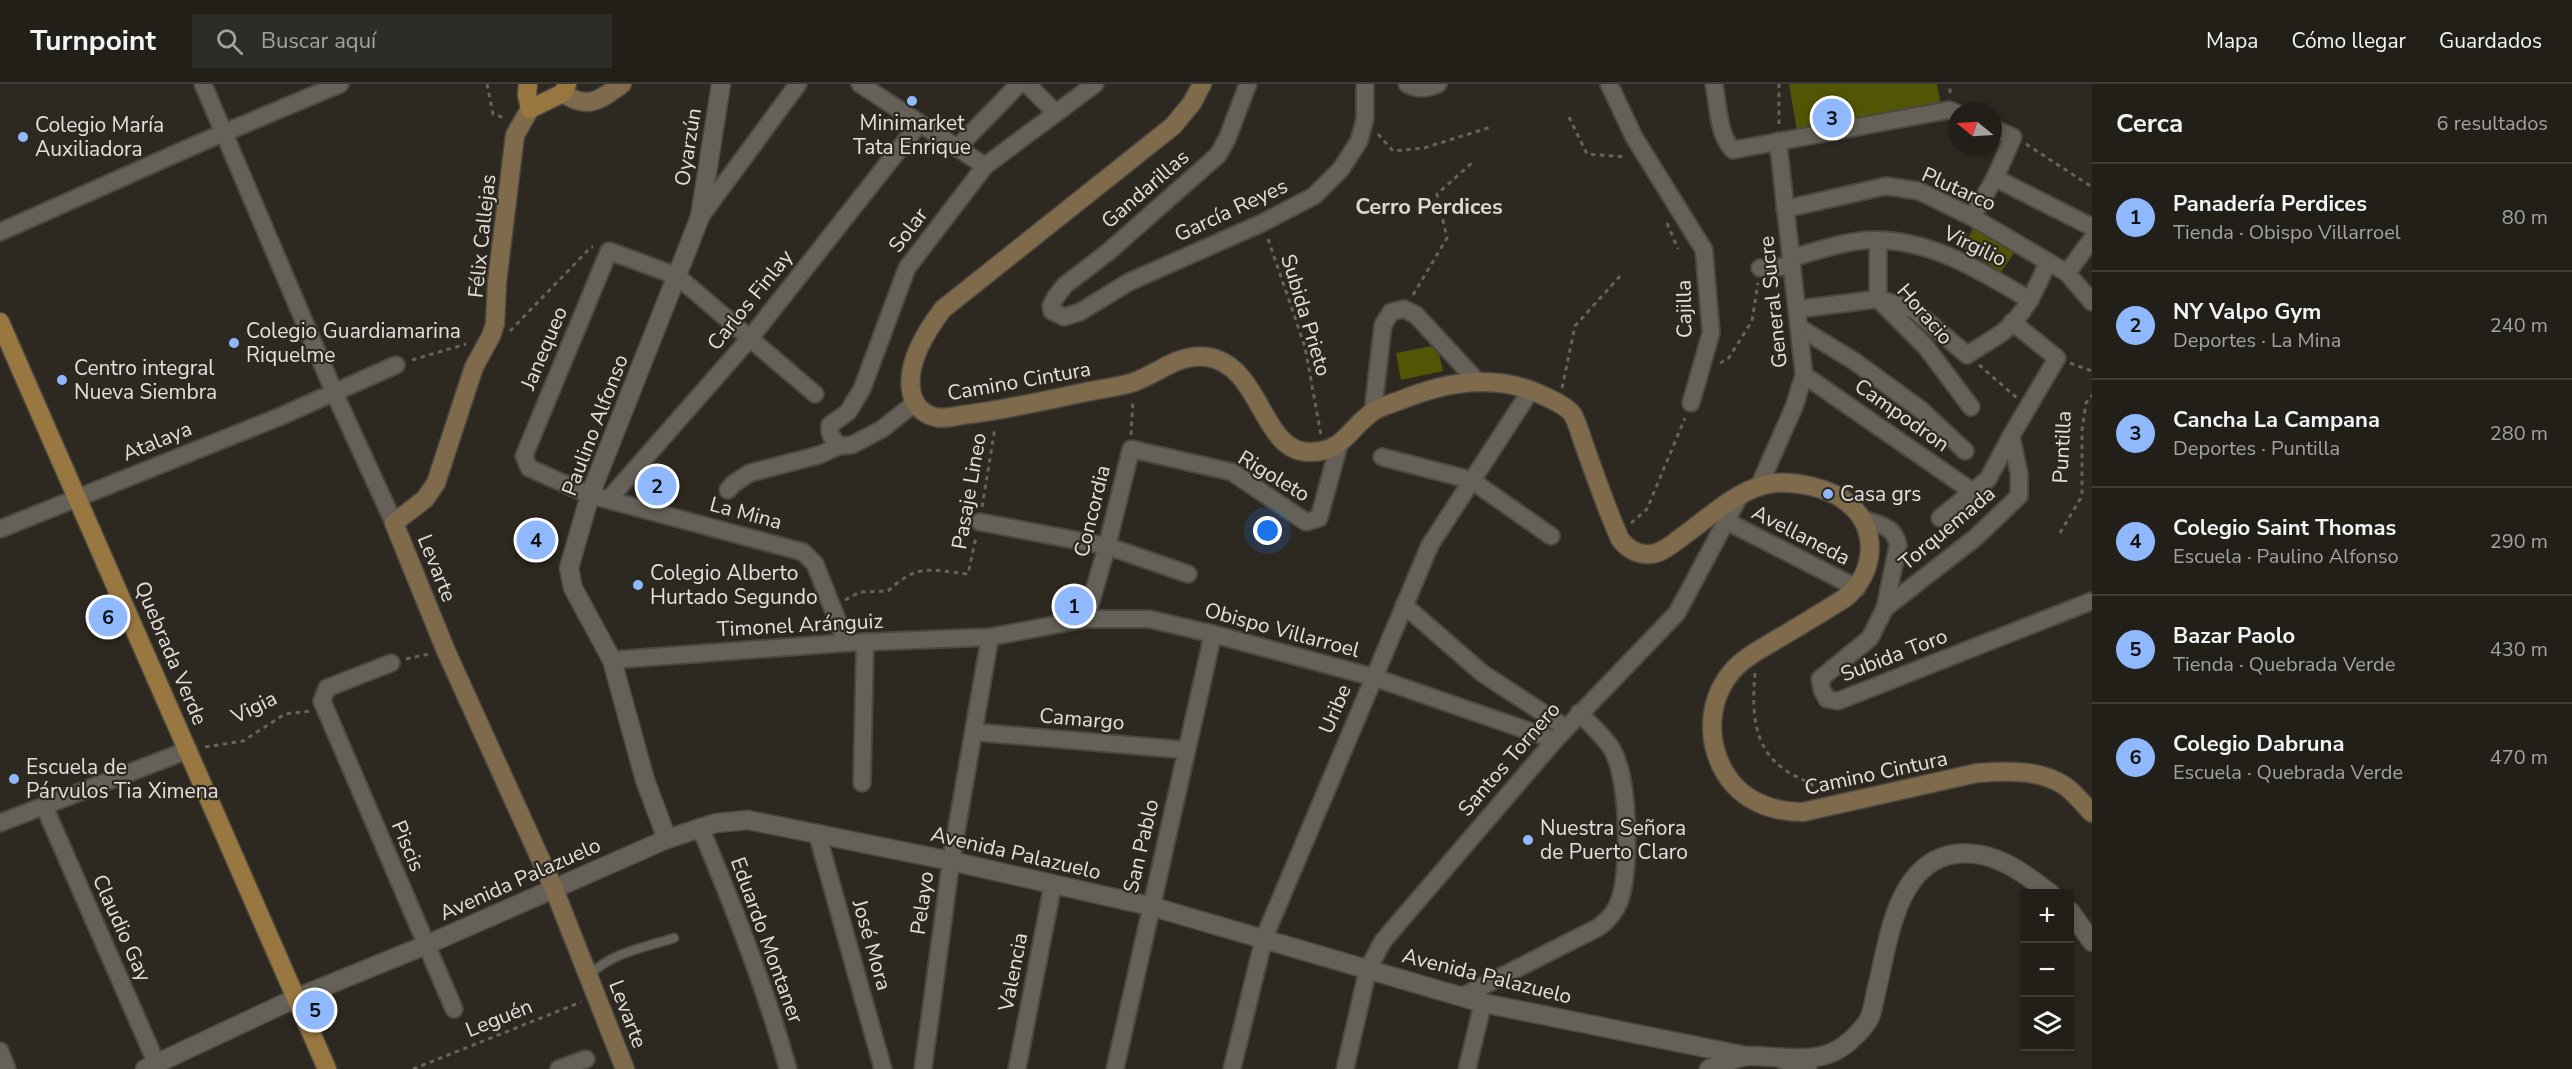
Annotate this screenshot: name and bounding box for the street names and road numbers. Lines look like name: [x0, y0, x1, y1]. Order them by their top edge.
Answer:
street label: Oyarzún: [668, 106, 708, 188]
street label: Gandarillas: [1095, 143, 1195, 235]
street label: Plutarco: [1918, 160, 2000, 218]
street label: García Reyes: [1170, 172, 1292, 248]
street label: Félix Callejas: [462, 173, 502, 299]
street label: Solar: [882, 201, 934, 258]
street label: Virgilio: [1938, 218, 2011, 273]
street label: General Sucre: [1752, 235, 1794, 369]
street label: Carlos Finlay: [701, 244, 799, 356]
street label: Subida Prieto: [1274, 251, 1338, 379]
street label: Horacio: [1891, 277, 1959, 351]
street label: Cajilla: [1669, 280, 1699, 338]
street label: Janequeo: [514, 302, 574, 395]
street label: Paulino Alfonso: [555, 350, 635, 500]
street label: Camino Cintura: [945, 355, 1093, 407]
street label: Campodron: [1849, 372, 1955, 458]
street label: Puntilla: [2046, 410, 2078, 484]
street label: Atalaya: [118, 414, 196, 468]
street label: Pasaje Lineo: [945, 431, 993, 551]
street label: Rigoleto: [1233, 444, 1315, 508]
street label: Concordia: [1067, 462, 1117, 560]
street label: Torquemada: [1893, 479, 2001, 577]
street label: La Mina: [707, 490, 785, 536]
street label: Avellaneda: [1747, 498, 1855, 572]
street label: Levarte: [411, 530, 463, 606]
street label: Quebrada Verde: [128, 577, 214, 729]
street label: Obispo Villarroel: [1201, 596, 1363, 664]
street label: Timonel Aránguiz: [716, 607, 884, 643]
street label: Subida Toro: [1837, 622, 1951, 688]
street label: Uribe: [1312, 680, 1358, 738]
street label: Vigia: [226, 684, 282, 730]
street label: Santos Tornero: [1452, 696, 1566, 822]
street label: Camargo: [1038, 701, 1126, 737]
street label: Camino Cintura: [1802, 744, 1950, 802]
street label: San Pablo: [1117, 796, 1165, 896]
street label: Piscis: [385, 816, 431, 876]
street label: Avenida Palazuelo: [928, 820, 1104, 886]
street label: Avenida Palazuelo: [435, 831, 605, 927]
street label: Eduardo Montaner: [724, 853, 810, 1027]
street label: Claudio Gay: [86, 870, 158, 986]
street label: Pelayo: [904, 870, 940, 936]
street label: José Mora: [845, 895, 898, 994]
street label: Valencia: [991, 930, 1034, 1015]
street label: Avenida Palazuelo: [1399, 941, 1575, 1011]
street label: Levarte: [602, 976, 654, 1052]
street label: Leguén: [461, 992, 537, 1044]

